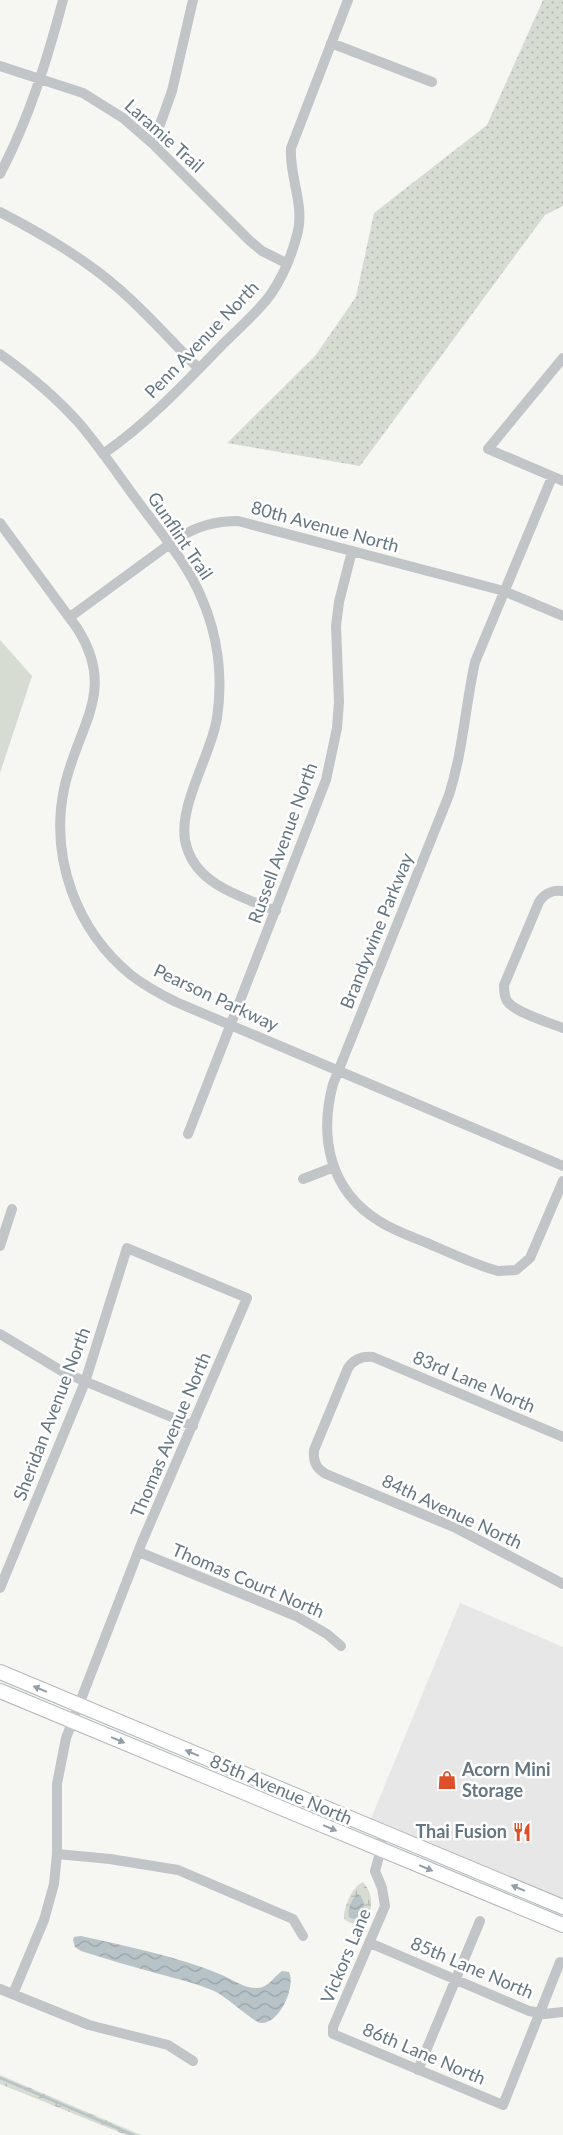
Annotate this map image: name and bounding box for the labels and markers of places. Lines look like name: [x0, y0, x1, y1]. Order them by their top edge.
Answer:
place label: Acorn Mini Storage: [461, 1758, 551, 1801]
shop icon: Acorn Mini Storage: [436, 1769, 458, 1791]
place label: Thai Fusion: [415, 1820, 507, 1842]
restaurant icon: Thai Fusion: [511, 1821, 533, 1843]

